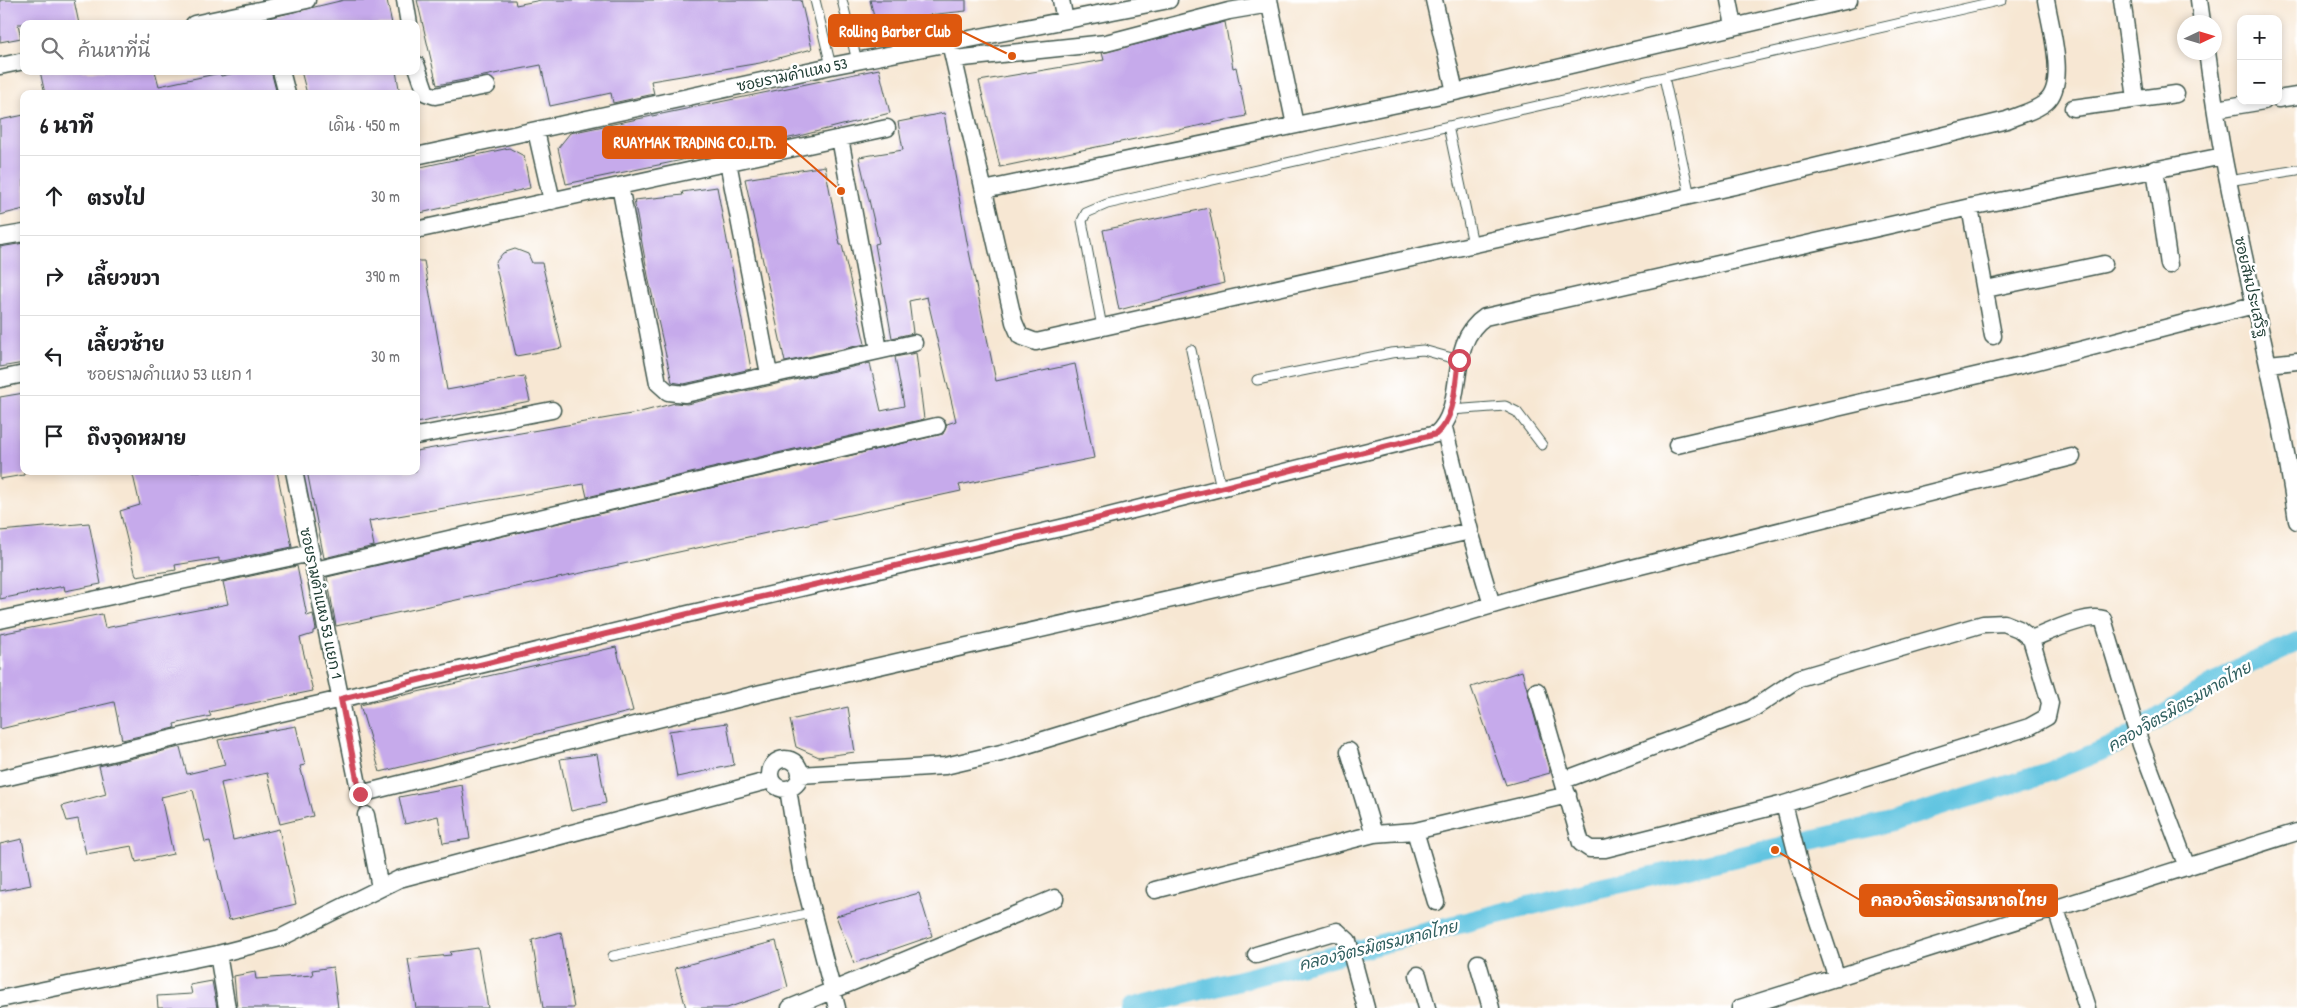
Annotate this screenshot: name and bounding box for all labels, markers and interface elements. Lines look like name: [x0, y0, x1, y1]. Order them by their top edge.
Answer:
callout: Rolling Barber Club: [829, 15, 961, 46]
north arrow: [2177, 15, 2222, 60]
map controls: [2237, 15, 2282, 105]
button: +: [2237, 15, 2282, 60]
search box: [20, 20, 420, 75]
text: Rolling Barber Club: [839, 20, 951, 43]
icon: search: [38, 34, 66, 62]
text: ค้นหาที่นี่: [78, 37, 150, 63]
street label: ซอยรามคำแหง 53: [735, 52, 849, 96]
button: −: [2237, 60, 2282, 105]
text: 6 นาที: [40, 111, 94, 140]
text: เดิน · 450 m: [328, 114, 400, 136]
callout: RUAYMAK TRADING CO.,LTD.: [603, 127, 786, 158]
text: RUAYMAK TRADING CO.,LTD.: [614, 131, 776, 153]
icon: ahead: [40, 182, 68, 210]
text: ตรงไป: [87, 185, 145, 211]
text: 30 m: [371, 185, 400, 207]
street label: ซอยสันประเสริฐ: [2230, 234, 2273, 340]
icon: right: [40, 262, 68, 290]
text: เลี้ยวขวา: [87, 265, 160, 291]
text: 390 m: [365, 265, 400, 287]
text: เลี้ยวซ้าย: [87, 331, 164, 357]
icon: left: [40, 342, 68, 370]
text: 30 m: [371, 345, 400, 367]
route start: [1448, 349, 1471, 372]
text: ซอยรามคำแหง 53 แยก 1: [87, 363, 251, 385]
icon: arrive: [40, 422, 68, 450]
text: ถึงจุดหมาย: [87, 425, 186, 451]
street label: ซอยรามคำแหง 53 แยก 1: [295, 525, 348, 680]
water label: คลองจิตรมิตรมหาดไทย: [2103, 655, 2257, 756]
route end: [349, 783, 372, 806]
callout: คลองจิตรมิตรมหาดไทย: [1860, 885, 2057, 916]
text: คลองจิตรมิตรมหาดไทย: [1871, 889, 2047, 911]
water label: คลองจิตรมิตรมหาดไทย: [1296, 914, 1461, 975]

